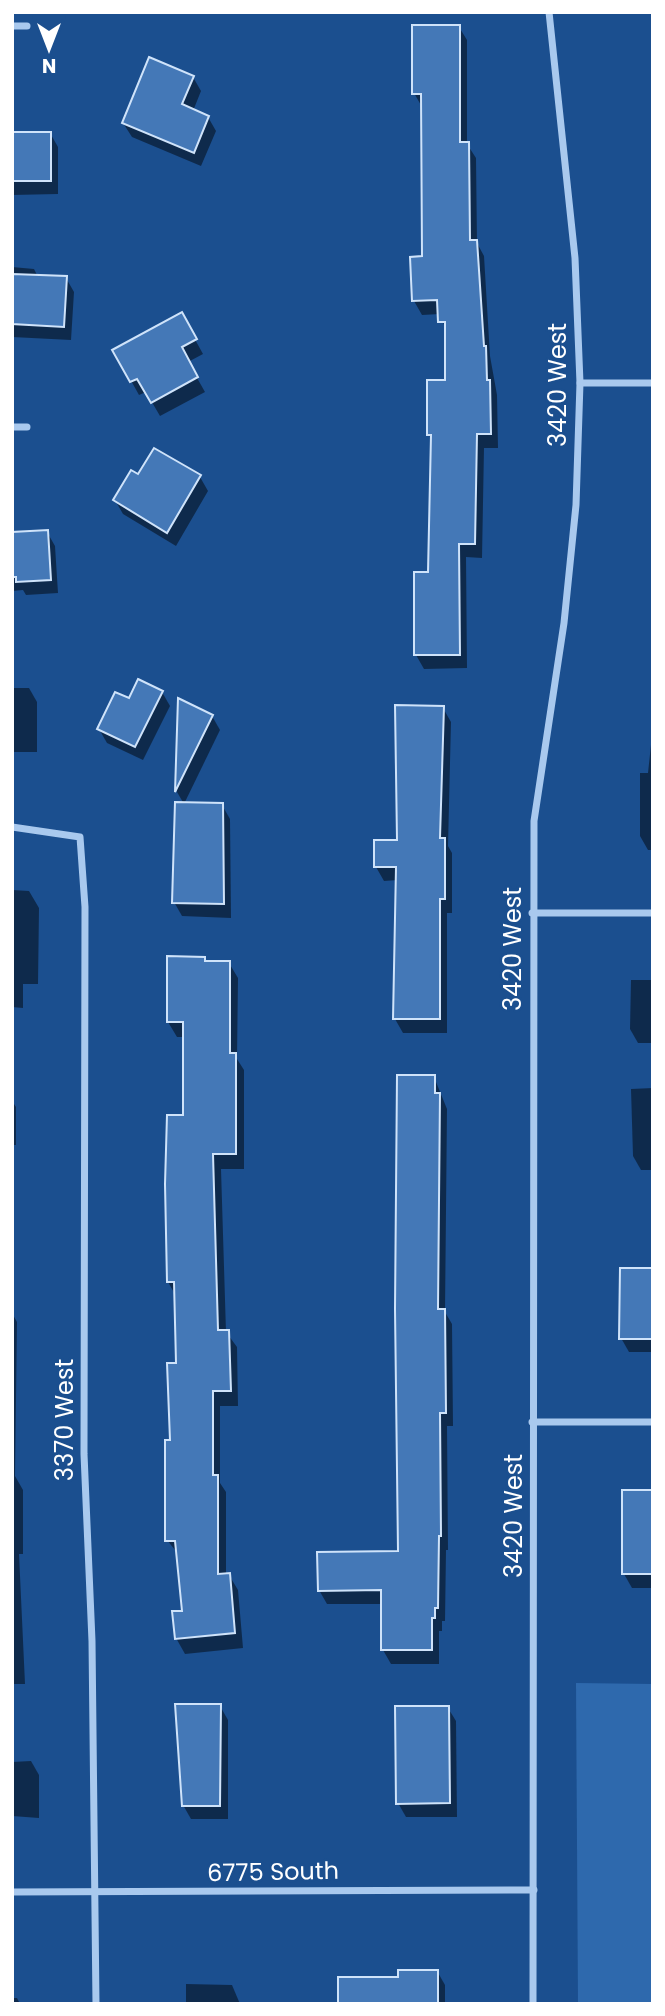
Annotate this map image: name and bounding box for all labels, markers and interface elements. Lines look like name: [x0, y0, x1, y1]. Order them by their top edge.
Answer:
north arrow: [14, 14, 84, 84]
text: N: [42, 52, 56, 79]
street label: 3420 West: [541, 323, 574, 447]
street label: 3420 West: [496, 887, 529, 1011]
street label: 3370 West: [48, 1359, 81, 1481]
street label: 3420 West: [497, 1454, 530, 1578]
street label: 6775 South: [207, 1854, 339, 1889]

